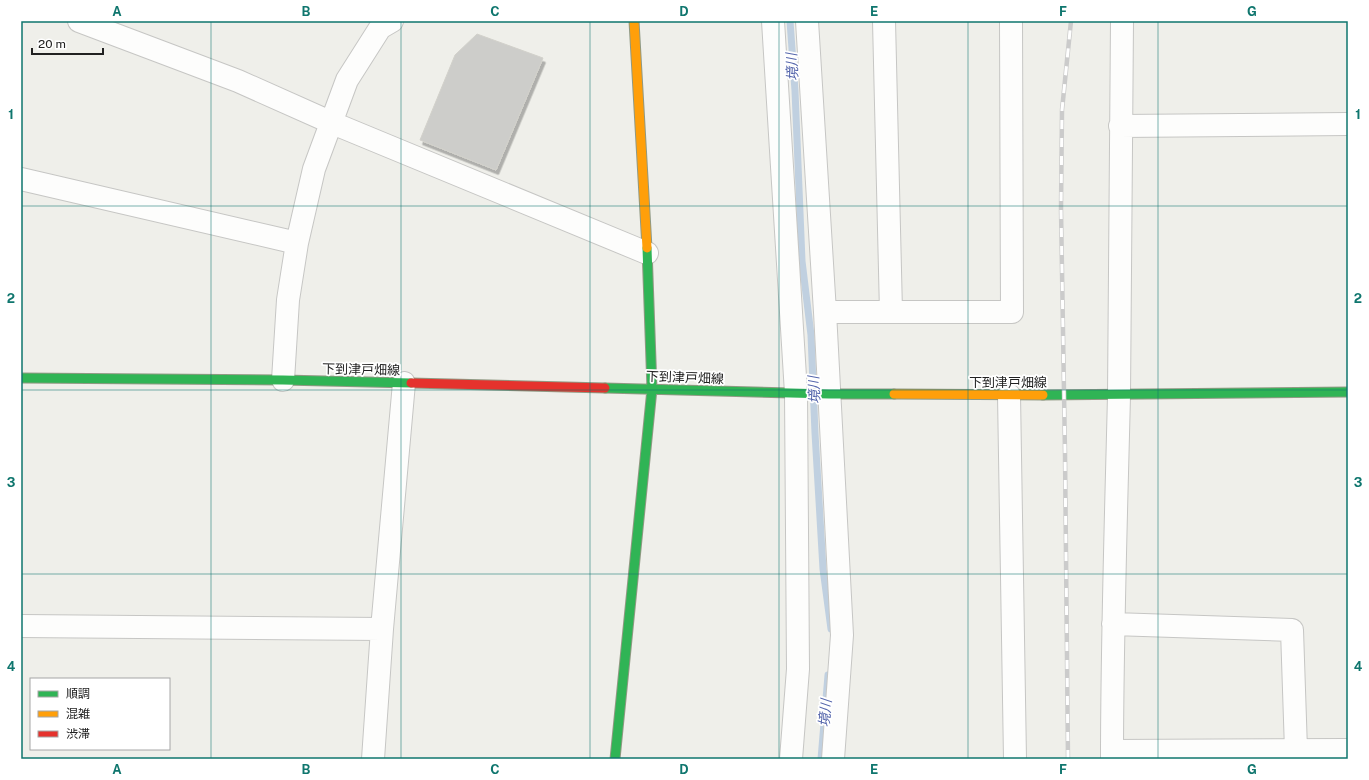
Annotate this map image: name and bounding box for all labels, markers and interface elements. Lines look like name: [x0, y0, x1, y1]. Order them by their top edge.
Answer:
text: A: [112, 4, 122, 19]
text: B: [302, 4, 311, 19]
text: C: [490, 4, 500, 19]
text: D: [679, 4, 689, 19]
text: E: [870, 4, 878, 19]
text: F: [1059, 4, 1067, 19]
text: G: [1247, 4, 1257, 19]
scale bar: [32, 30, 103, 56]
text: 20 m: [38, 37, 66, 51]
water label: 境川: [783, 51, 801, 81]
text: 1: [8, 107, 14, 122]
text: 1: [1355, 107, 1361, 122]
text: 2: [7, 291, 15, 306]
text: 2: [1354, 291, 1362, 306]
street label: 下到津戸畑線: [322, 361, 400, 378]
street label: 下到津戸畑線: [646, 369, 724, 386]
water label: 境川: [805, 374, 823, 404]
street label: 下到津戸畑線: [969, 375, 1047, 390]
text: 3: [7, 475, 16, 490]
text: 3: [1354, 475, 1363, 490]
text: 4: [7, 659, 16, 674]
text: 4: [1354, 659, 1363, 674]
legend: [30, 678, 170, 750]
text: 順調: [66, 687, 90, 701]
water label: 境川: [816, 696, 834, 728]
text: 混雑: [66, 707, 90, 721]
text: 渋滞: [66, 727, 90, 741]
text: A: [112, 762, 122, 777]
text: B: [302, 762, 311, 777]
text: C: [490, 762, 500, 777]
text: D: [679, 762, 689, 777]
text: E: [870, 762, 878, 777]
text: F: [1059, 762, 1067, 777]
text: G: [1247, 762, 1257, 777]

